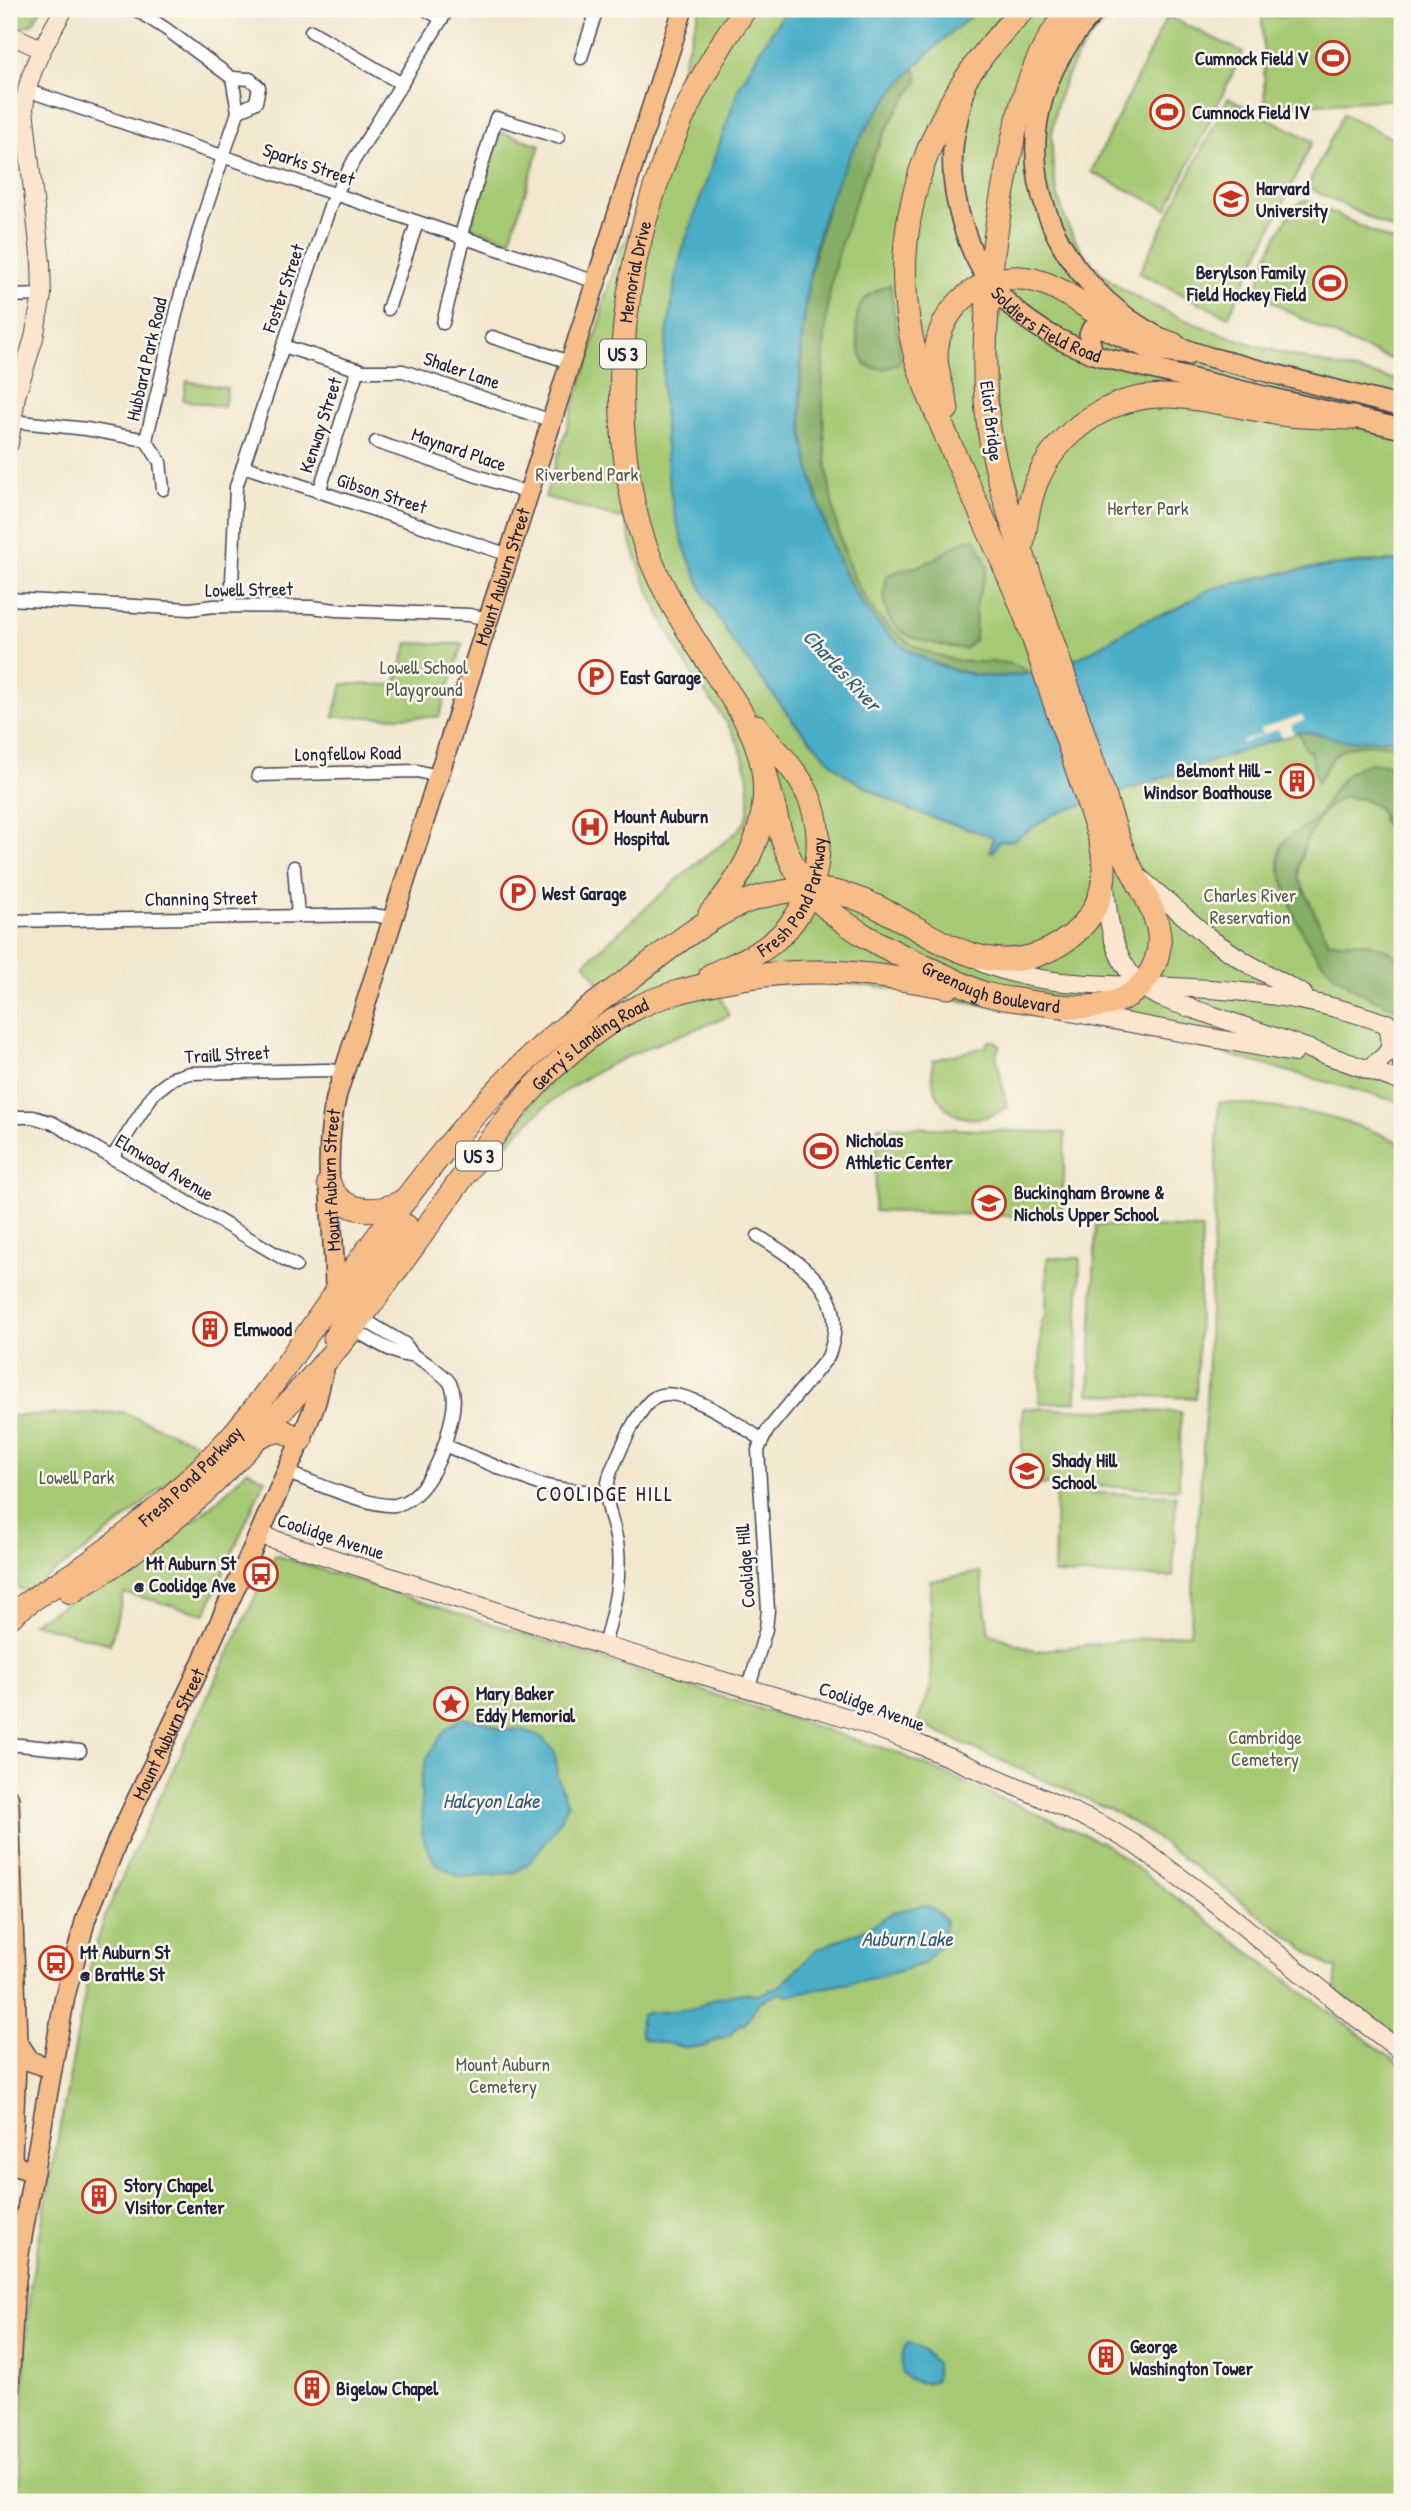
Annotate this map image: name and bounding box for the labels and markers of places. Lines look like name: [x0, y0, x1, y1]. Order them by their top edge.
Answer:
sports icon: Cumnock Field V: [1314, 39, 1352, 77]
place label: Cumnock Field V: [1195, 45, 1309, 71]
sports icon: Cumnock Field IV: [1148, 93, 1186, 131]
place label: Cumnock Field IV: [1192, 99, 1311, 125]
place label: Harvard University: [1256, 175, 1328, 224]
school or university icon: Harvard University: [1212, 180, 1250, 218]
place label: Berylson Family Field Hockey Field: [1186, 259, 1307, 308]
sports icon: Berylson Family Field Hockey Field: [1311, 264, 1349, 302]
parking icon: East Garage: [577, 658, 615, 696]
place label: East Garage: [620, 664, 702, 691]
place label: Belmont Hill - Windsor Boathouse: [1144, 757, 1272, 805]
building icon: Belmont Hill - Windsor Boathouse: [1278, 762, 1316, 800]
place label: Mount Auburn Hospital: [614, 803, 709, 852]
hospital icon: Mount Auburn Hospital: [571, 808, 609, 846]
parking icon: West Garage: [499, 874, 537, 912]
place label: West Garage: [542, 880, 627, 907]
place label: Nicholas Athletic Center: [846, 1127, 954, 1175]
sports icon: Nicholas Athletic Center: [802, 1132, 840, 1170]
place label: Buckingham Browne & Nichols Upper School: [1014, 1179, 1165, 1228]
school or university icon: Buckingham Browne & Nichols Upper School: [970, 1184, 1008, 1222]
building icon: Elmwood: [191, 1310, 229, 1348]
place label: Elmwood: [234, 1316, 292, 1342]
place label: Shady Hill School: [1052, 1447, 1118, 1495]
school or university icon: Shady Hill School: [1008, 1452, 1046, 1490]
place label: Mt Auburn St @ Coolidge Ave: [134, 1550, 237, 1599]
bus stop icon: Mt Auburn St @ Coolidge Ave: [242, 1555, 280, 1593]
place label: Mary Baker Eddy Memorial: [476, 1680, 576, 1729]
place icon: Mary Baker Eddy Memorial: [432, 1685, 470, 1723]
place label: Mt Auburn St @ Brattle St: [80, 1939, 172, 1987]
bus stop icon: Mt Auburn St @ Brattle St: [37, 1944, 75, 1982]
place label: Story Chapel VIsitor Center: [124, 2172, 225, 2220]
building icon: Story Chapel VIsitor Center: [80, 2177, 118, 2215]
place label: George Washington Tower: [1130, 2333, 1254, 2382]
building icon: George Washington Tower: [1087, 2338, 1125, 2376]
building icon: Bigelow Chapel: [293, 2369, 331, 2407]
place label: Bigelow Chapel: [336, 2375, 439, 2402]

